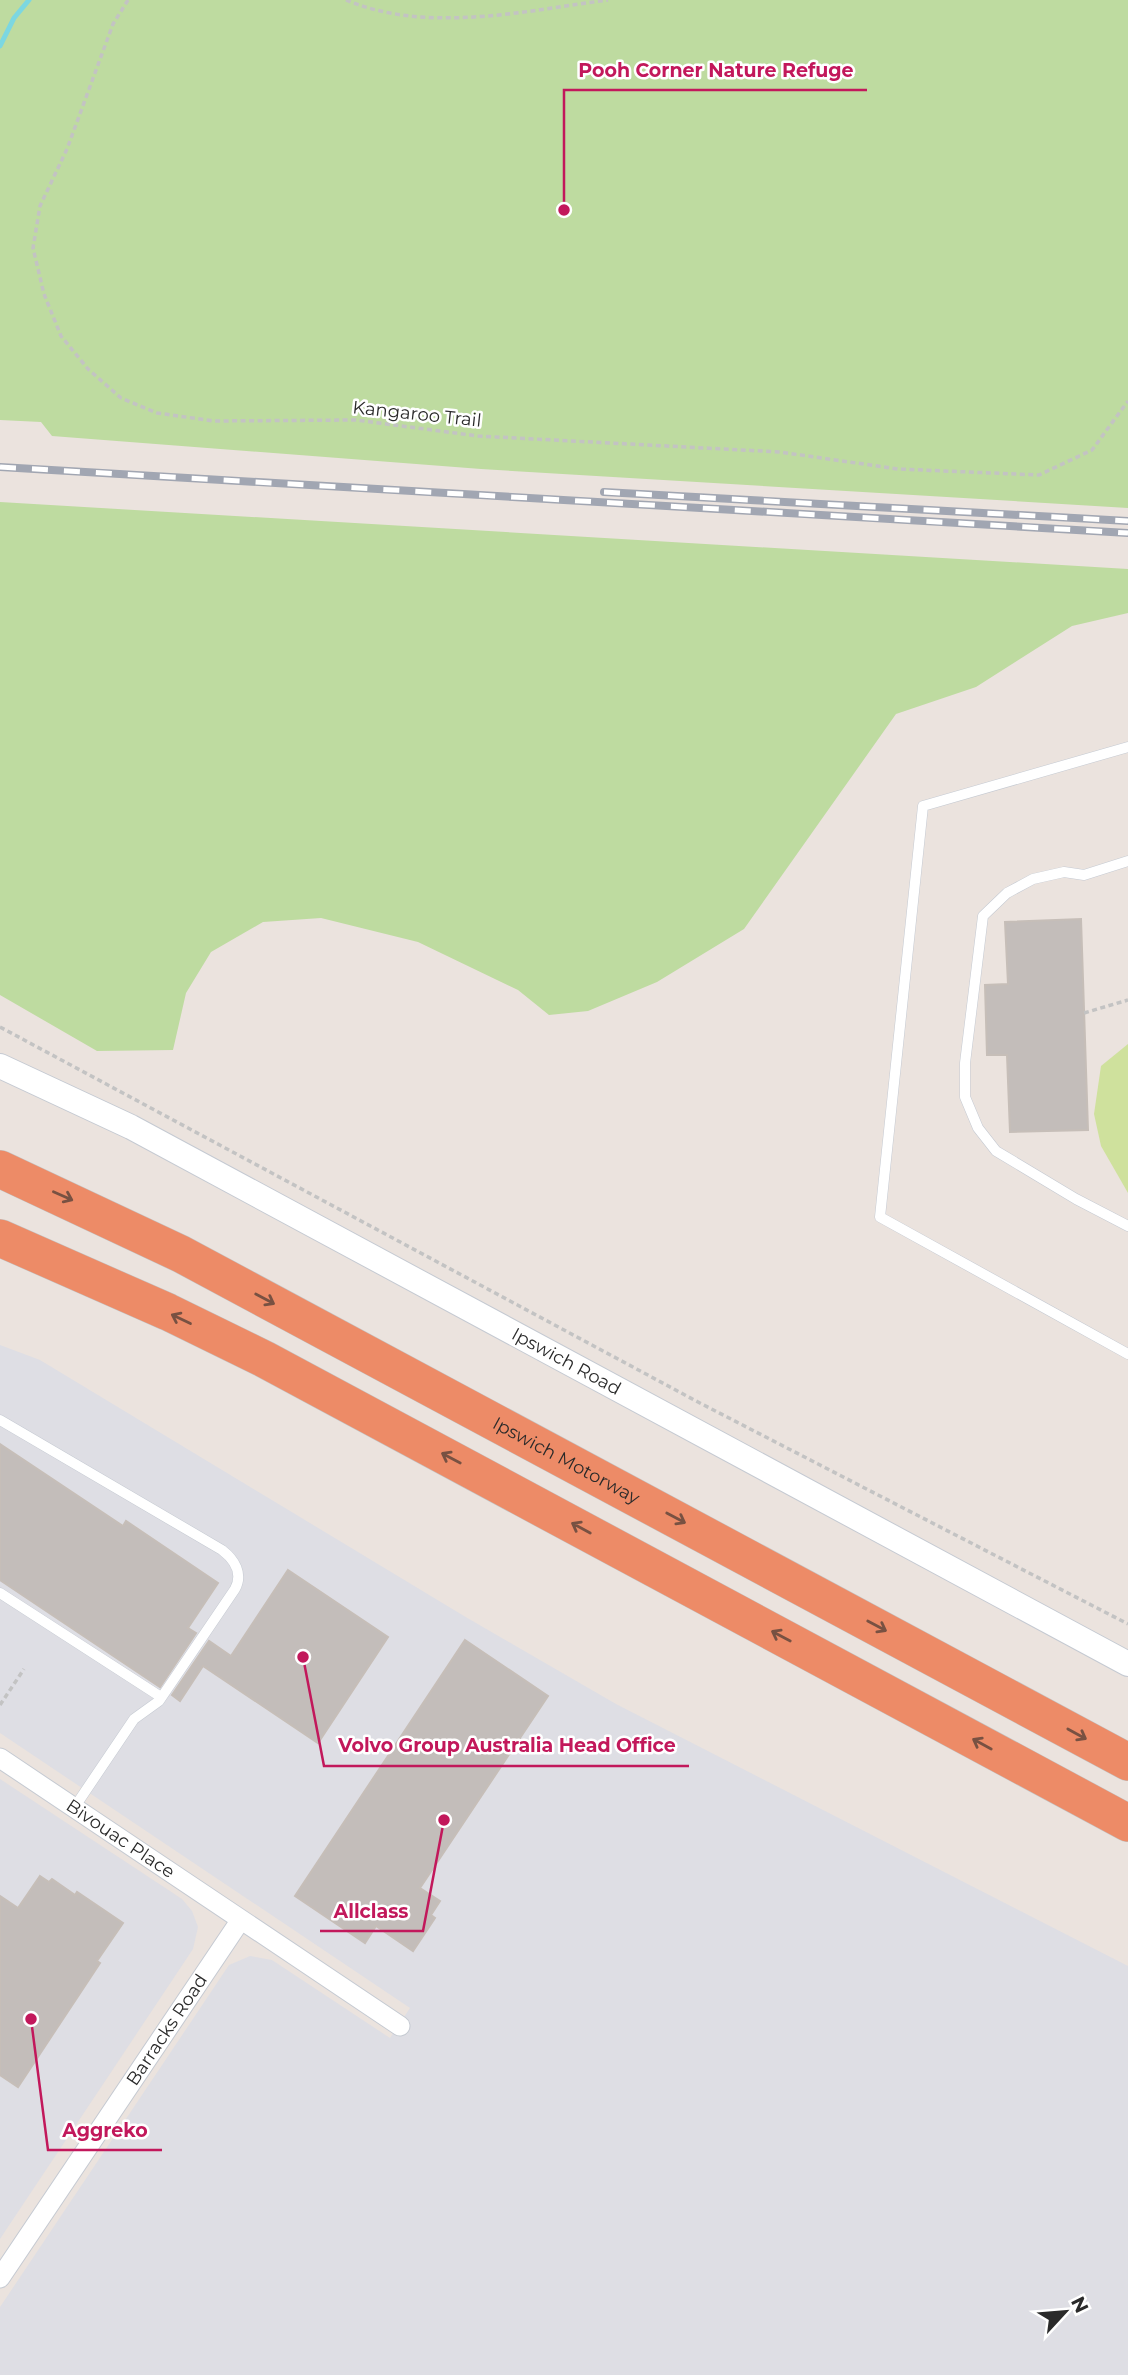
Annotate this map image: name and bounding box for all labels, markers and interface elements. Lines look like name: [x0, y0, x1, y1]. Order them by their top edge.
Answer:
callout: Pooh Corner Nature Refuge: [564, 50, 867, 90]
text: Pooh Corner Nature Refuge: [578, 59, 854, 82]
street label: Kangaroo Trail: [351, 396, 483, 432]
one-way arrow: [51, 1190, 73, 1203]
one-way arrow: [255, 1292, 275, 1306]
one-way arrow: [171, 1311, 192, 1325]
street label: Ipswich Road: [508, 1323, 625, 1400]
street label: Ipswich Motorway: [489, 1412, 644, 1509]
one-way arrow: [441, 1451, 462, 1464]
one-way arrow: [666, 1512, 686, 1526]
one-way arrow: [572, 1521, 592, 1535]
one-way arrow: [866, 1619, 887, 1633]
one-way arrow: [772, 1629, 792, 1643]
callout: Volvo Group Australia Head Office: [324, 1726, 689, 1766]
one-way arrow: [1066, 1728, 1087, 1741]
text: Volvo Group Australia Head Office: [337, 1734, 676, 1757]
one-way arrow: [972, 1737, 992, 1751]
street label: Bivouac Place: [62, 1794, 179, 1883]
callout: Allclass: [320, 1891, 423, 1931]
text: Allclass: [333, 1900, 408, 1923]
street label: Barracks Road: [122, 1970, 212, 2090]
callout: Aggreko: [48, 2110, 162, 2150]
text: Aggreko: [61, 2119, 148, 2142]
north arrow: [1030, 2277, 1100, 2347]
text: N: [1066, 2293, 1094, 2317]

